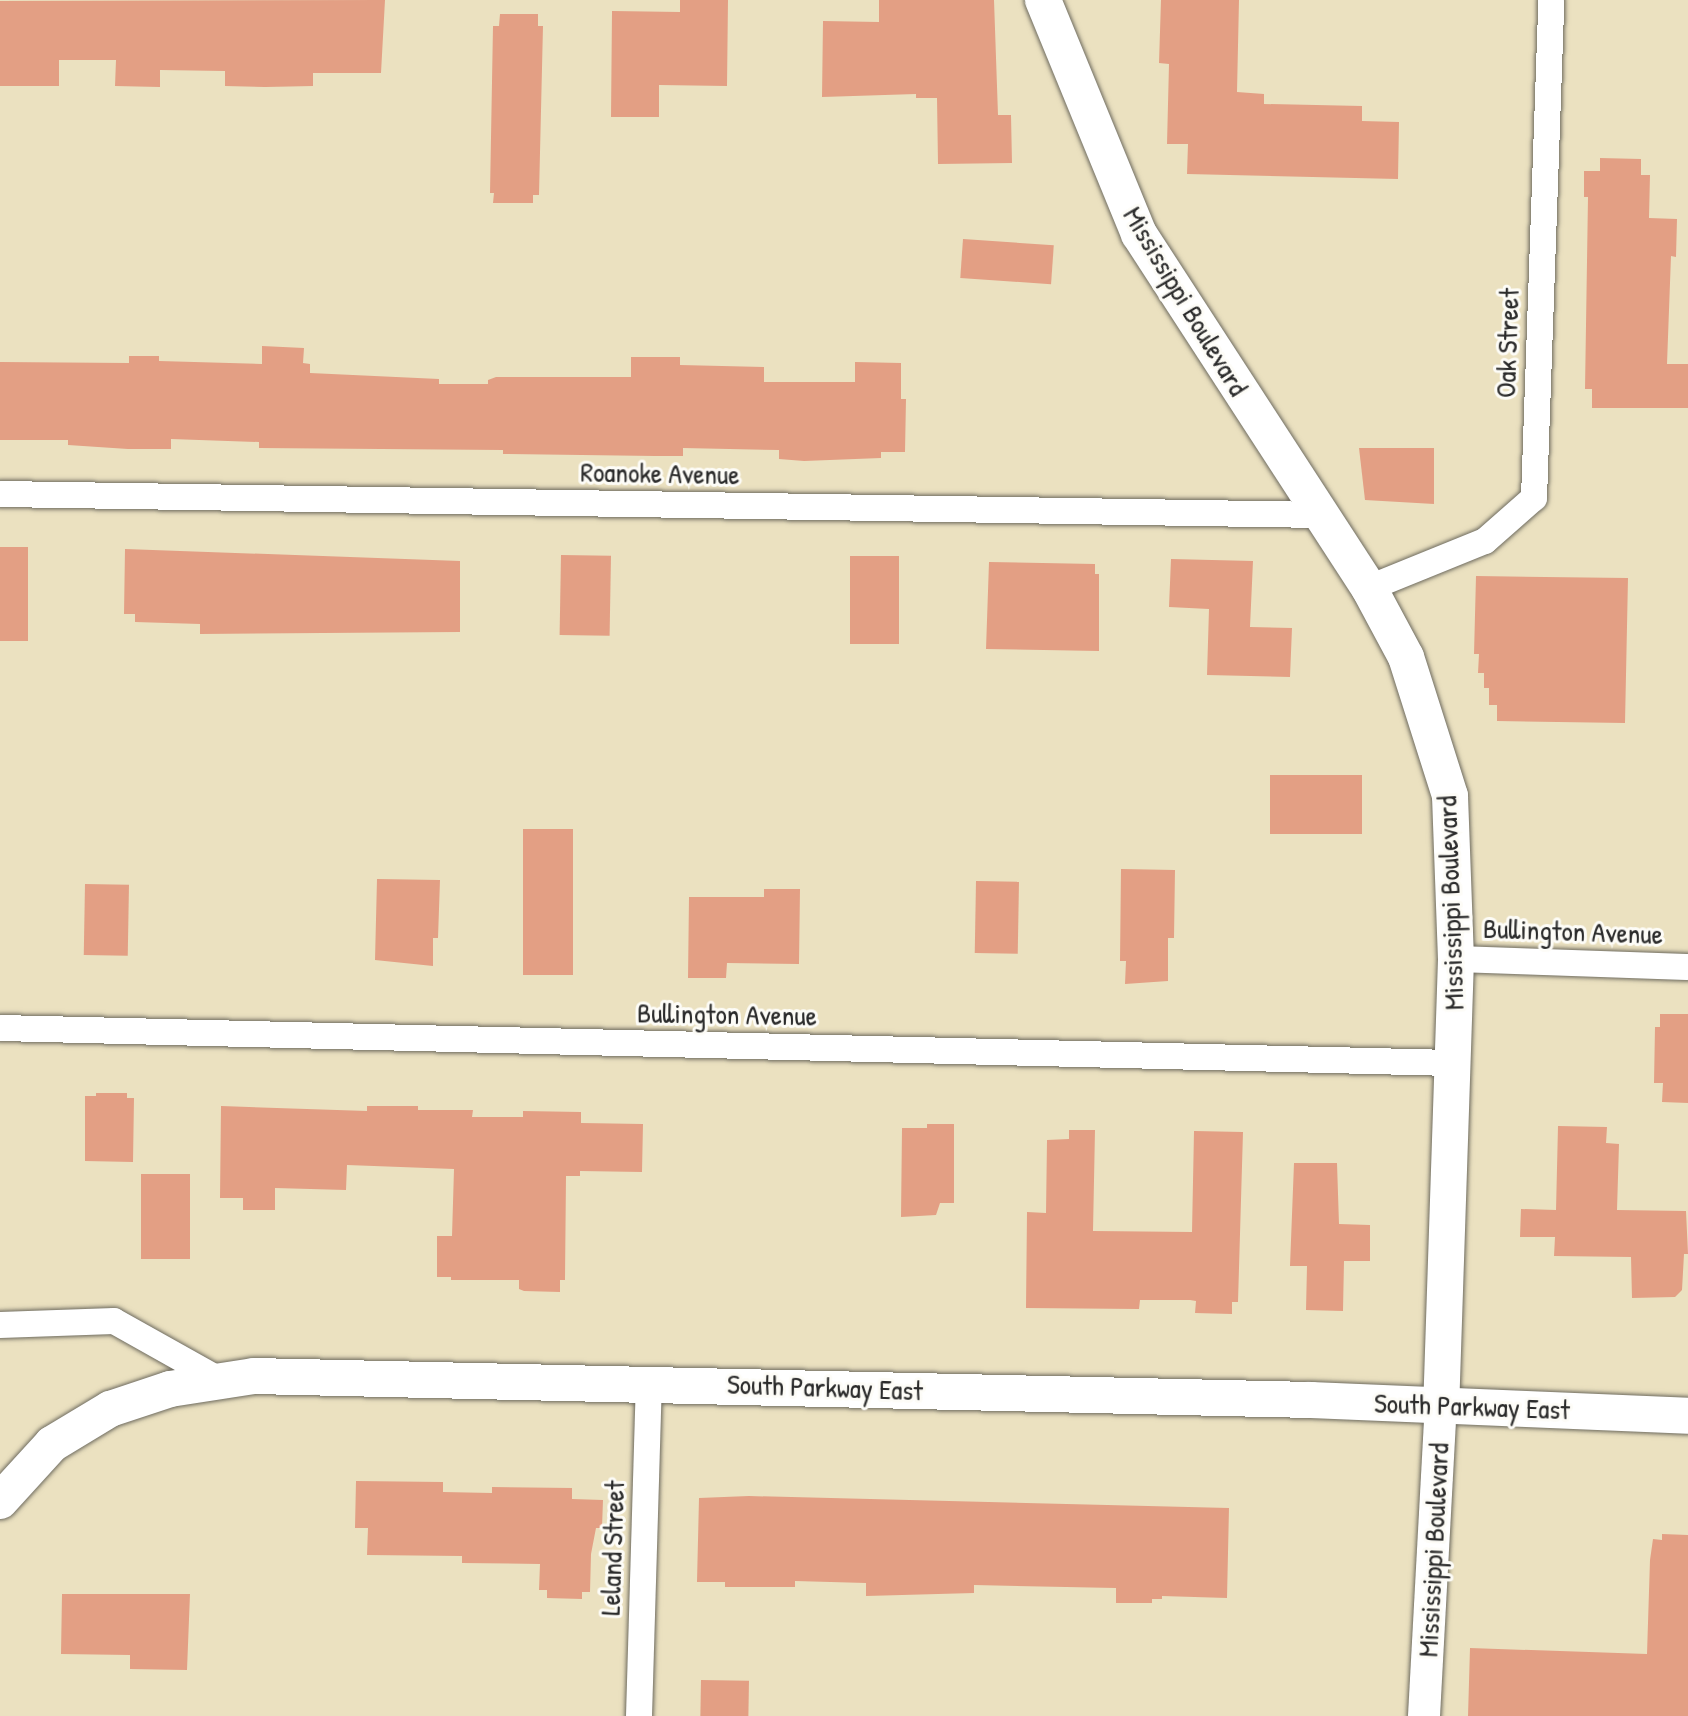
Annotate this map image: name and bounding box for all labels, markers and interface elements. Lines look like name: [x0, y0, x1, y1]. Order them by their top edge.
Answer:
street label: Mississippi Boulevard: [1116, 200, 1256, 402]
street label: Oak Street: [1488, 288, 1526, 398]
street label: Roanoke Avenue: [580, 455, 740, 491]
street label: Mississippi Boulevard: [1429, 795, 1471, 1011]
street label: Bullington Avenue: [1483, 911, 1663, 951]
street label: Bullington Avenue: [637, 996, 817, 1032]
street label: South Parkway East: [726, 1367, 924, 1407]
street label: South Parkway East: [1373, 1386, 1571, 1426]
street label: Mississippi Boulevard: [1411, 1442, 1455, 1658]
street label: Leland Street: [593, 1480, 631, 1616]

